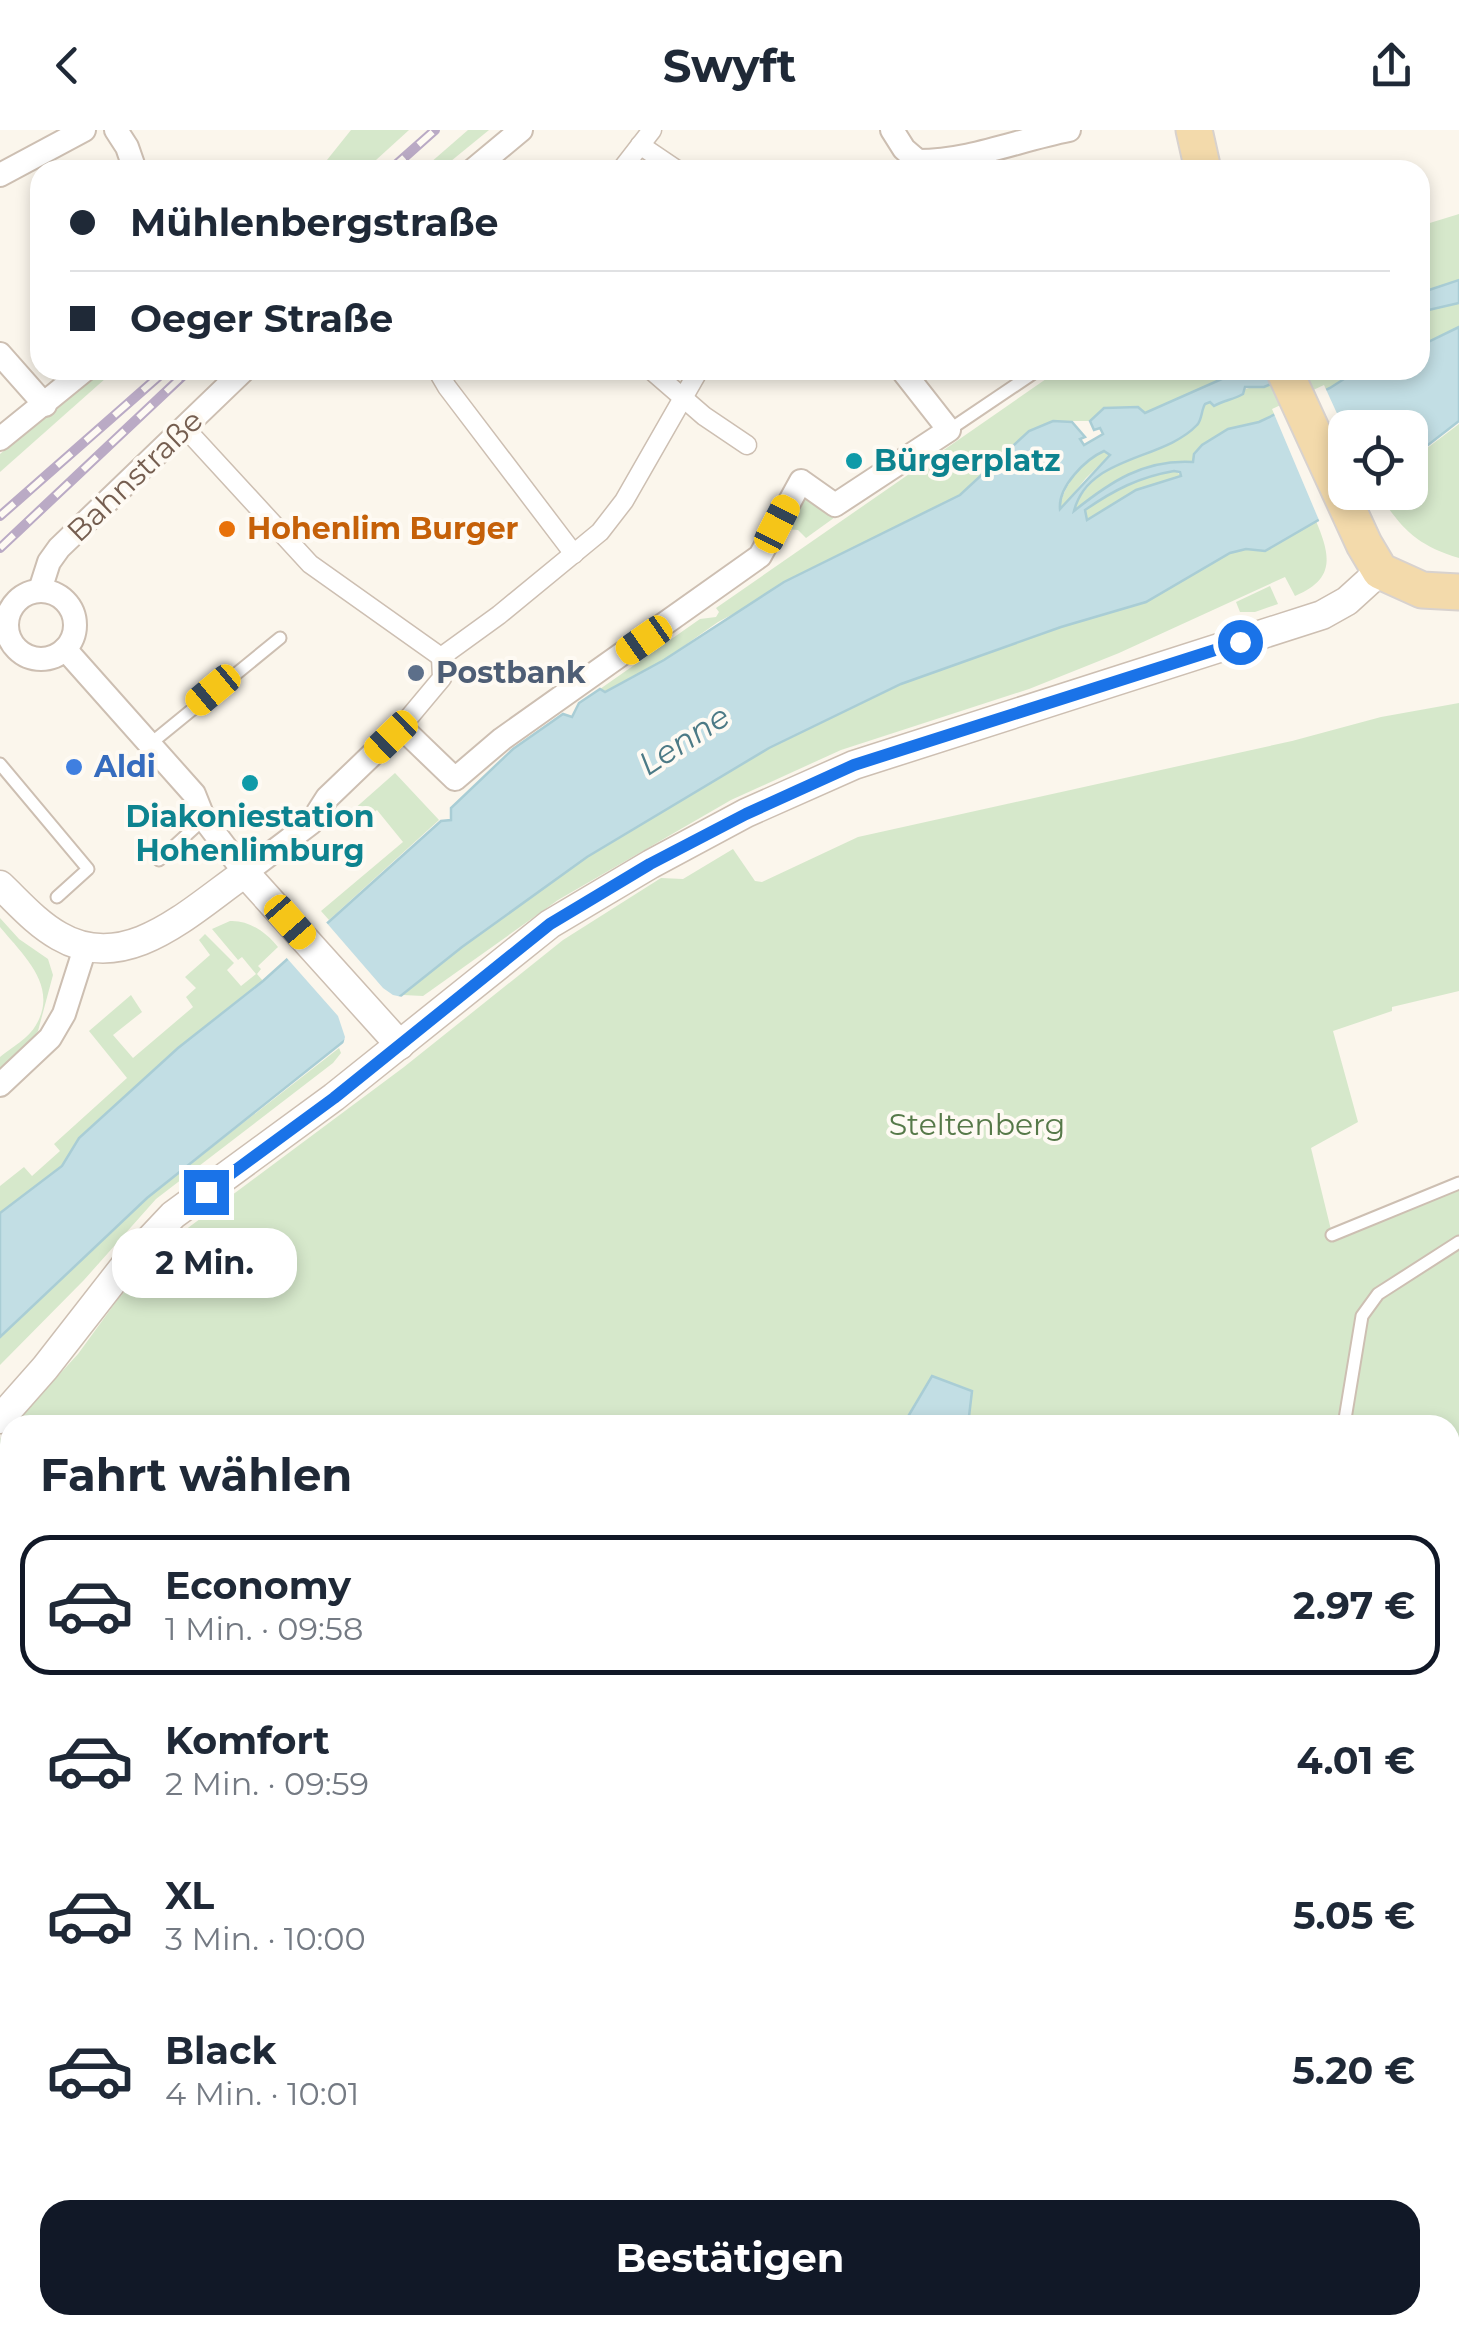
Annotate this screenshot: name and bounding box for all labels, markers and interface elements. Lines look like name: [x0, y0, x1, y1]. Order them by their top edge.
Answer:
icon: back: [40, 38, 95, 93]
text: Swyft: [663, 38, 796, 93]
icon: share: [1364, 38, 1419, 93]
text: Mühlenbergstraße: [130, 199, 499, 246]
text: Oeger Straße: [130, 295, 393, 342]
street label: Bahnstraße: [59, 402, 210, 550]
map controls: [1328, 410, 1428, 510]
button: locate: [1328, 410, 1428, 510]
place label: Bürgerplatz: [874, 442, 1061, 479]
marker: Bürgerplatz: [843, 450, 865, 472]
car: [750, 490, 804, 558]
place label: Hohenlim Burger: [247, 510, 519, 547]
marker: Hohenlim Burger: [216, 518, 238, 540]
car: [611, 611, 677, 669]
route start: [1218, 620, 1263, 665]
place label: Postbank: [436, 654, 586, 691]
car: [180, 659, 246, 721]
marker: Postbank: [405, 662, 427, 684]
water label: Lenne: [631, 696, 737, 783]
car: [359, 705, 423, 769]
place label: Aldi: [93, 748, 156, 785]
marker: Aldi: [63, 756, 85, 778]
marker: Diakoniestation Hohenlimburg: [239, 772, 261, 794]
place label: Diakoniestation Hohenlimburg: [125, 798, 375, 869]
car: [259, 890, 321, 954]
park label: Steltenberg: [889, 1106, 1065, 1143]
route end: [184, 1170, 229, 1215]
callout: 2 Min.: [114, 1227, 298, 1297]
text: 2 Min.: [155, 1243, 254, 1282]
text: Fahrt wählen: [40, 1447, 352, 1502]
icon: car: [45, 1560, 135, 1650]
text: Economy: [165, 1562, 351, 1609]
text: 2.97 €: [1293, 1582, 1415, 1629]
text: 1 Min. · 09:58: [165, 1609, 363, 1648]
icon: car: [45, 1715, 135, 1805]
text: Komfort: [165, 1717, 330, 1764]
text: 4.01 €: [1296, 1737, 1415, 1784]
text: 2 Min. · 09:59: [165, 1764, 369, 1803]
icon: car: [45, 1870, 135, 1960]
text: XL: [165, 1872, 214, 1919]
text: 5.05 €: [1293, 1892, 1415, 1939]
text: 3 Min. · 10:00: [165, 1919, 366, 1958]
icon: car: [45, 2025, 135, 2115]
text: Black: [165, 2027, 276, 2074]
text: 5.20 €: [1292, 2047, 1415, 2094]
text: 4 Min. · 10:01: [165, 2074, 359, 2113]
button: Bestätigen: [40, 2200, 1420, 2315]

